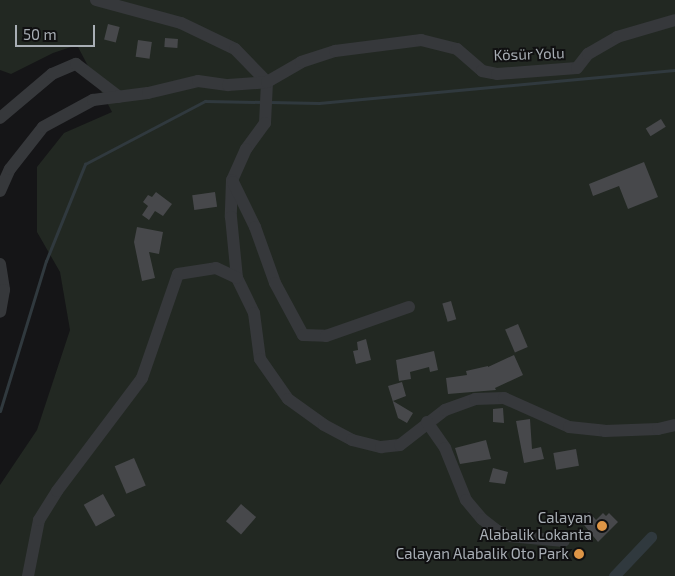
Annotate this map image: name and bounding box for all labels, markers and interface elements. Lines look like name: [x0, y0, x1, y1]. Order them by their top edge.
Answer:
scale bar: [18, 15, 98, 47]
text: 50 m: [23, 25, 57, 43]
street label: Kösür Yolu: [493, 44, 565, 64]
place label: Calayan Alabalik Lokanta: [479, 508, 592, 543]
marker: Calayan Alabalik Lokanta: [596, 520, 608, 532]
place label: Calayan Alabalik Oto Park: [395, 545, 569, 563]
marker: Calayan Alabalik Oto Park: [573, 548, 585, 560]

